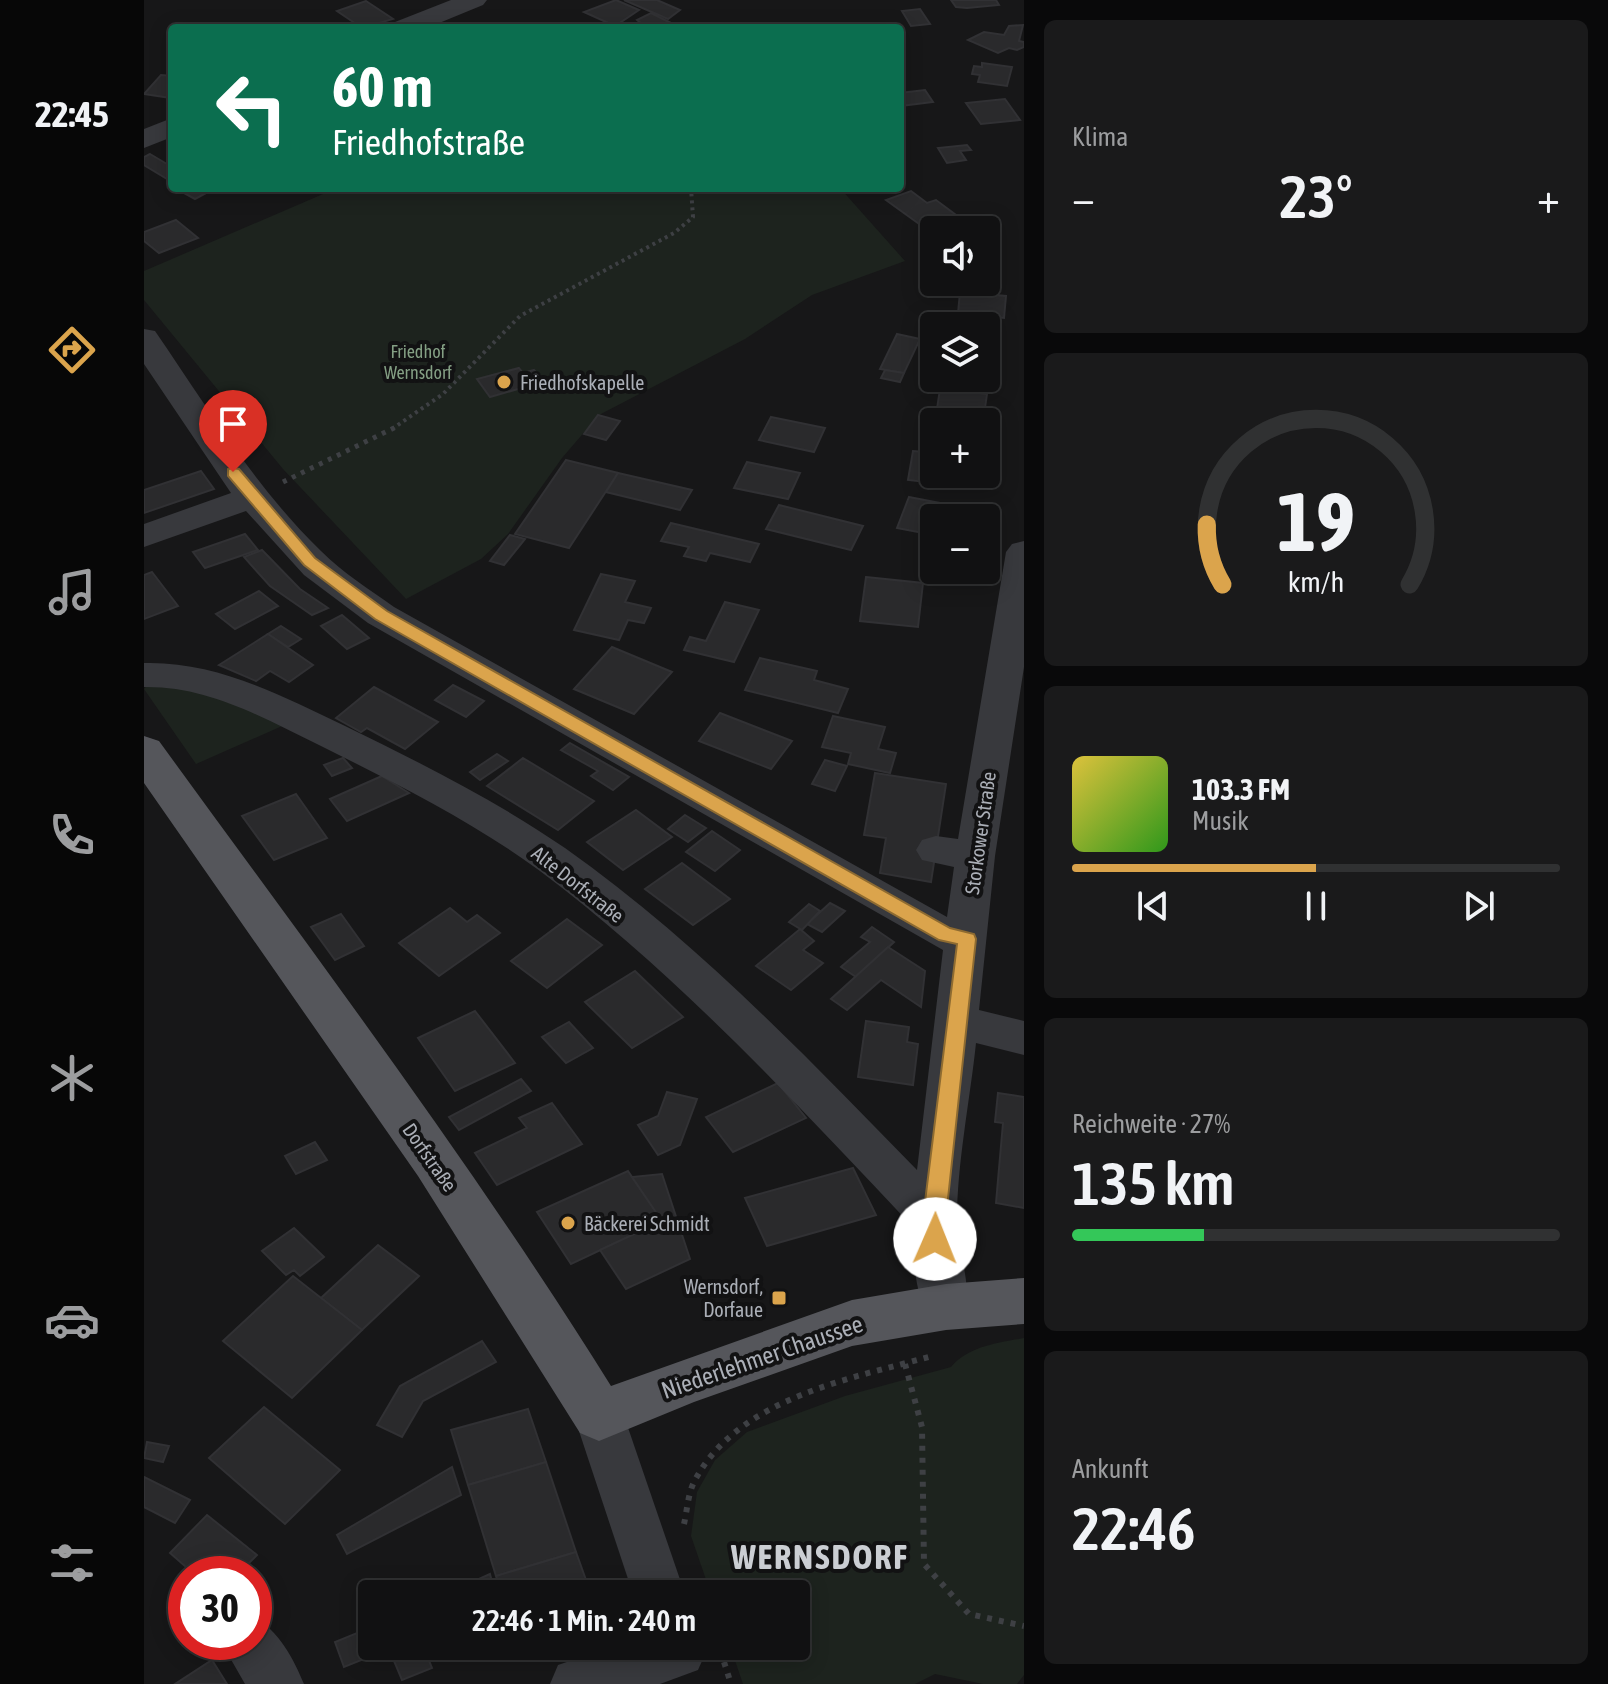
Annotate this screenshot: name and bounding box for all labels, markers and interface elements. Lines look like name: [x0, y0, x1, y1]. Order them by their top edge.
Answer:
text: 60 m: [332, 55, 433, 119]
icon: left: [200, 56, 304, 160]
text: 22:45: [35, 93, 109, 135]
text: Friedhofstraße: [332, 121, 525, 163]
text: Klima: [1072, 122, 1128, 152]
text: 23°: [1280, 162, 1352, 231]
text: −: [1072, 172, 1095, 222]
text: +: [1537, 172, 1560, 222]
map controls: [920, 216, 1000, 584]
button: sound: [920, 216, 1000, 296]
button: layers: [920, 312, 1000, 392]
icon: directions: [44, 322, 100, 378]
park label: Friedhof Wernsdorf: [384, 341, 452, 383]
place label: Friedhofskapelle: [520, 371, 644, 394]
marker: Friedhofskapelle: [495, 373, 513, 391]
pin: [199, 390, 267, 472]
icon: arrive: [211, 402, 255, 446]
button: +: [920, 408, 1000, 488]
text: 19: [1277, 473, 1355, 569]
button: −: [920, 504, 1000, 584]
icon: music: [44, 564, 100, 620]
text: km/h: [1288, 565, 1344, 598]
street label: Storkower Straße: [960, 770, 1000, 896]
text: 103.3 FM: [1192, 772, 1290, 806]
text: Musik: [1192, 806, 1249, 836]
icon: phone: [44, 807, 100, 863]
street label: Alte Dorfstraße: [527, 841, 629, 927]
icon: previous: [1131, 884, 1175, 928]
icon: pause: [1294, 884, 1338, 928]
icon: next: [1457, 884, 1501, 928]
icon: climate: [44, 1050, 100, 1106]
text: Reichweite · 27%: [1072, 1109, 1230, 1139]
street label: Dorfstraße: [398, 1118, 462, 1196]
text: 135 km: [1072, 1149, 1234, 1218]
position arrow: [893, 1197, 977, 1281]
place label: Bäckerei Schmidt: [584, 1212, 710, 1235]
marker: Bäckerei Schmidt: [559, 1214, 577, 1232]
place label: Wernsdorf, Dorfaue: [684, 1275, 763, 1321]
marker: Wernsdorf, Dorfaue: [770, 1289, 788, 1307]
icon: car: [44, 1292, 100, 1348]
street label: Niederlehmer Chaussee: [658, 1310, 866, 1404]
text: Ankunft: [1072, 1454, 1149, 1484]
text: 22:46: [1072, 1494, 1195, 1563]
icon: filters: [44, 1535, 100, 1591]
district label: WERNSDORF: [730, 1537, 909, 1576]
speed limit sign: 30: [168, 1556, 272, 1660]
text: 22:46 · 1 Min. · 240 m: [472, 1603, 696, 1637]

